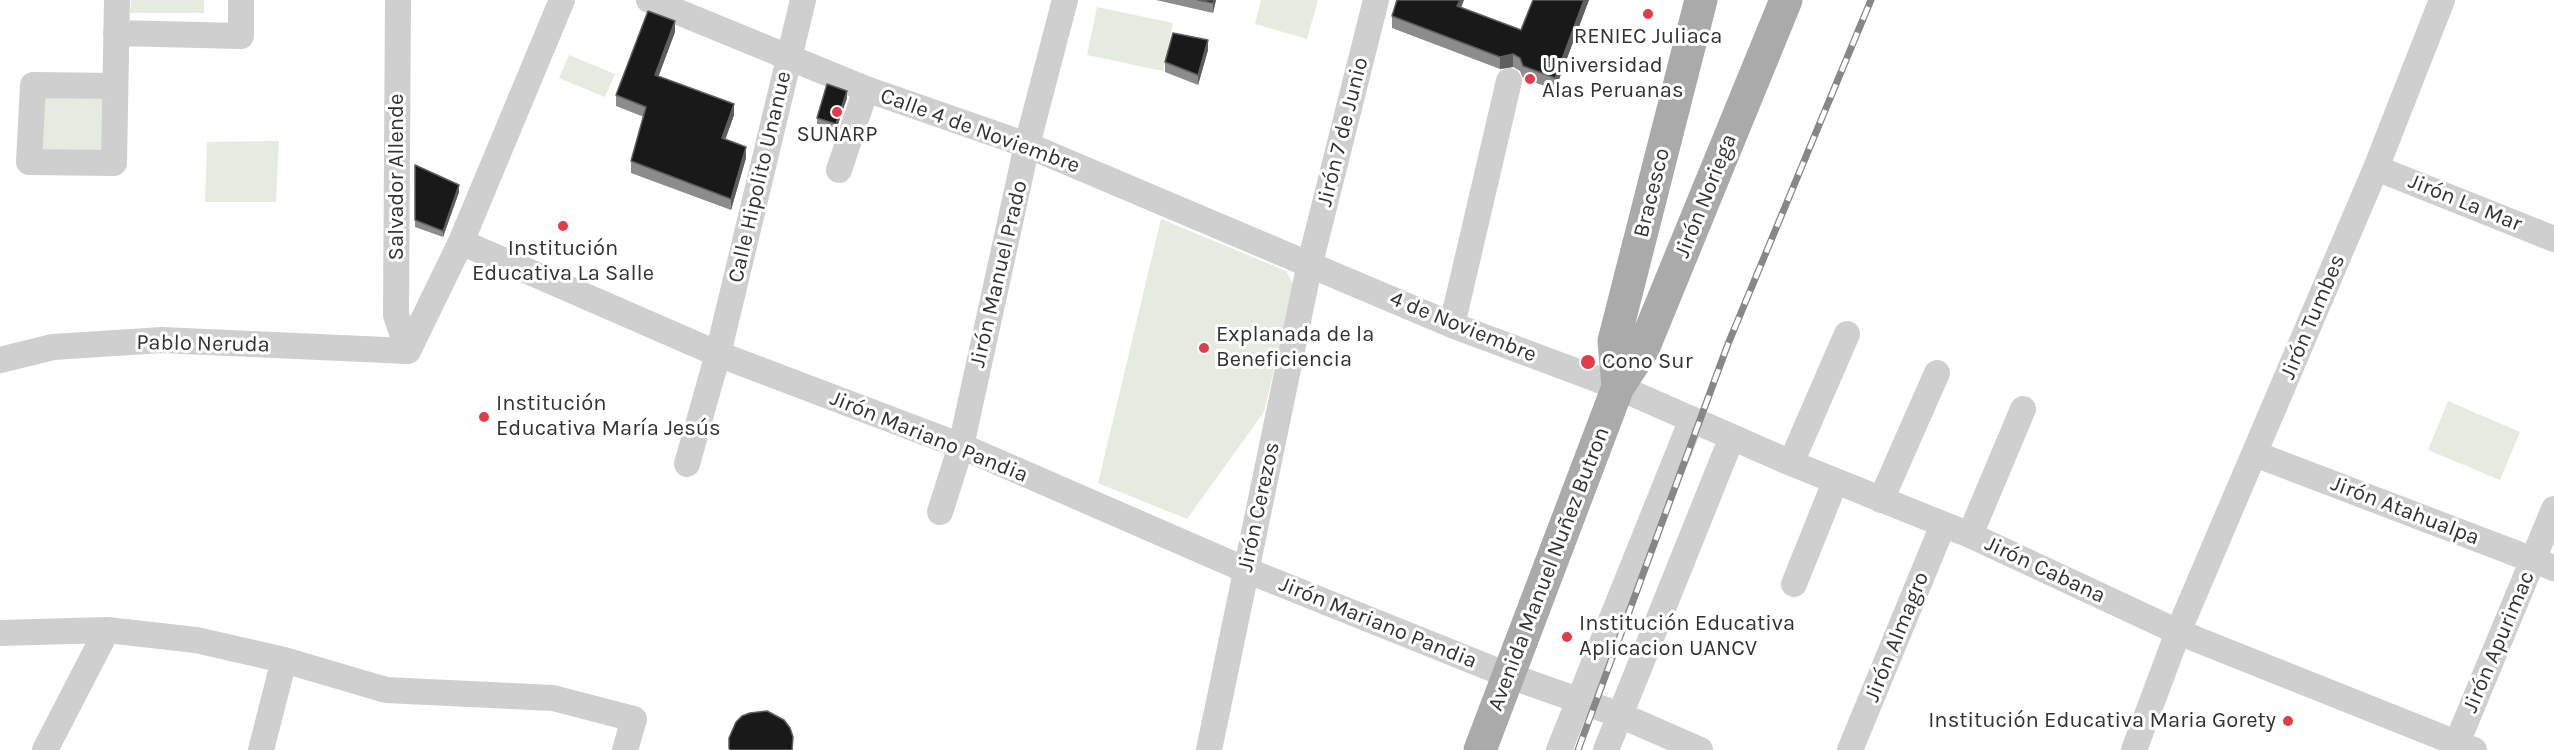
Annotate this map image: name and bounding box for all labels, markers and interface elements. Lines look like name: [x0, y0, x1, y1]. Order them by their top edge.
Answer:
marker: RENIEC Juliaca: [1641, 7, 1655, 21]
place label: RENIEC Juliaca: [1574, 24, 1722, 50]
place label: Universidad Alas Peruanas: [1542, 53, 1684, 104]
street label: Jirón 7 de Junio: [1312, 55, 1374, 209]
street label: Calle Hipolito Unanue: [723, 69, 797, 285]
marker: Universidad Alas Peruanas: [1523, 72, 1537, 86]
street label: Calle 4 de Noviembre: [877, 83, 1083, 179]
street label: Salvador Allende: [384, 94, 410, 260]
marker: SUNARP: [830, 105, 844, 119]
place label: SUNARP: [796, 122, 878, 148]
street label: Jirón Noriega: [1669, 130, 1743, 262]
street label: Bracesco: [1628, 146, 1676, 240]
street label: Jirón La Mar: [2404, 168, 2526, 238]
street label: Jirón Manuel Prado: [965, 178, 1033, 370]
marker: Institución Educativa La Salle: [556, 219, 570, 233]
place label: Institución Educativa La Salle: [472, 236, 654, 288]
street label: Jirón Tumbes: [2275, 251, 2351, 383]
street label: 4 de Noviembre: [1386, 286, 1540, 368]
place label: Explanada de la Beneficiencia: [1216, 322, 1374, 374]
street label: Pablo Neruda: [136, 330, 270, 358]
marker: Explanada de la Beneficiencia: [1197, 341, 1211, 355]
place label: Cono Sur: [1602, 349, 1693, 375]
marker: Cono Sur: [1579, 353, 1597, 371]
street label: Jirón Mariano Pandia: [826, 385, 1032, 489]
place label: Institución Educativa María Jesús: [496, 391, 721, 442]
marker: Institución Educativa María Jesús: [477, 410, 491, 424]
street label: Avenida Manuel Nuñez Butron: [1483, 423, 1615, 715]
street label: Jirón Cerezos: [1232, 440, 1286, 574]
street label: Jirón Atahualpa: [2327, 471, 2483, 551]
street label: Jirón Cabana: [1980, 531, 2110, 609]
street label: Jirón Apurimac: [2457, 567, 2541, 717]
street label: Jirón Almagro: [1859, 568, 1935, 706]
street label: Jirón Mariano Pandia: [1275, 571, 1481, 675]
place label: Institución Educativa Aplicacion UANCV: [1579, 611, 1795, 662]
marker: Institución Educativa Aplicacion UANCV: [1560, 630, 1574, 644]
place label: Institución Educativa Maria Gorety: [1928, 708, 2276, 734]
marker: Institución Educativa Maria Gorety: [2281, 714, 2295, 728]

